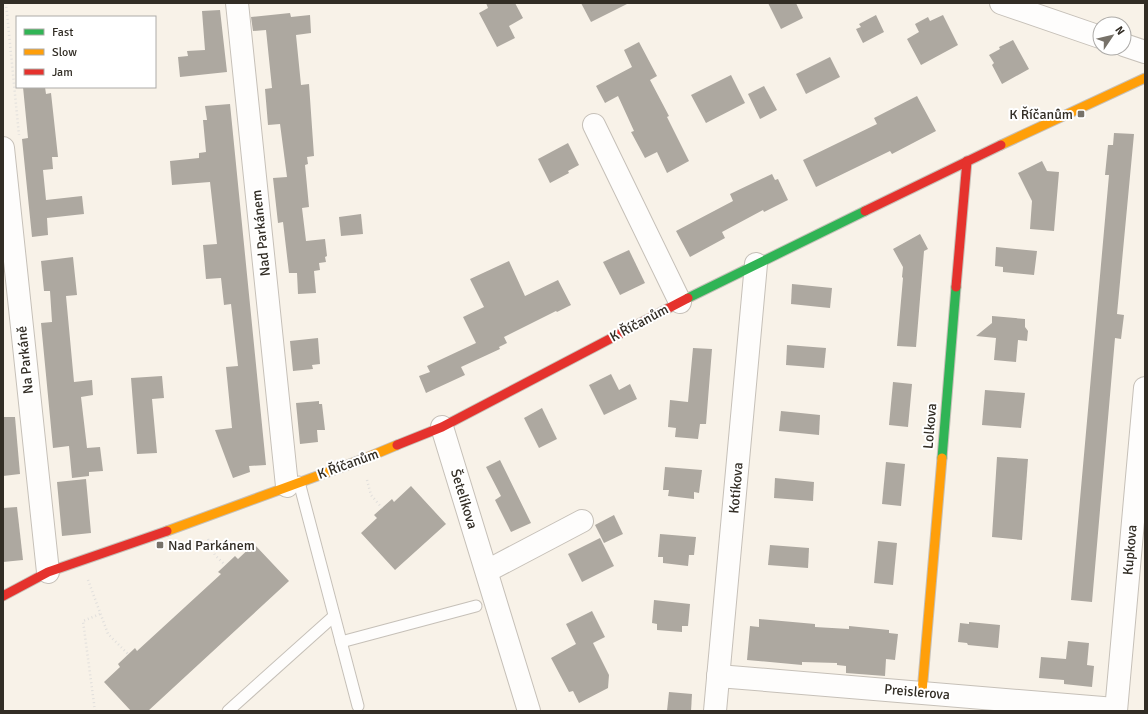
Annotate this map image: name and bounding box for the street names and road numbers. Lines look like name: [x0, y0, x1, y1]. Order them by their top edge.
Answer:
street label: Nad Parkánem: [248, 189, 274, 277]
street label: K Říčanům: [607, 301, 671, 345]
street label: Na Parkáně: [13, 325, 37, 395]
street label: Lolkova: [920, 403, 940, 449]
street label: K Říčanům: [315, 445, 381, 483]
street label: Kotíkova: [725, 462, 747, 514]
street label: Šetelíkova: [447, 467, 481, 531]
street label: Kupkova: [1119, 524, 1141, 576]
street label: Preislerova: [883, 681, 951, 703]

